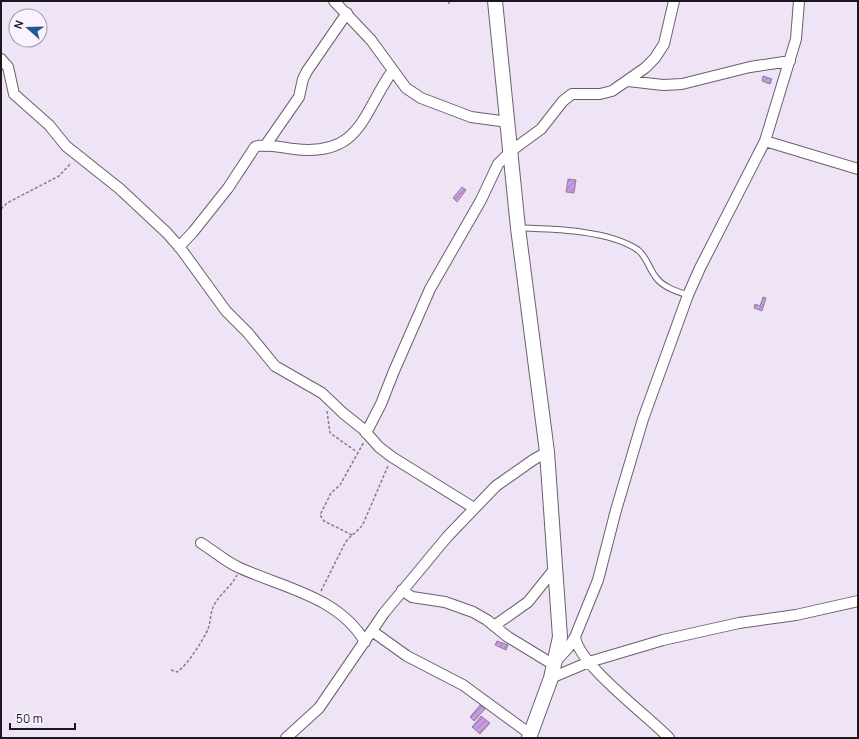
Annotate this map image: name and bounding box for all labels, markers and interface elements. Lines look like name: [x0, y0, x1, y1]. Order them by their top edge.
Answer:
north arrow: [8, 8, 48, 48]
text: N: [10, 18, 27, 31]
scale bar: [10, 705, 75, 731]
text: 50 m: [16, 710, 43, 727]

